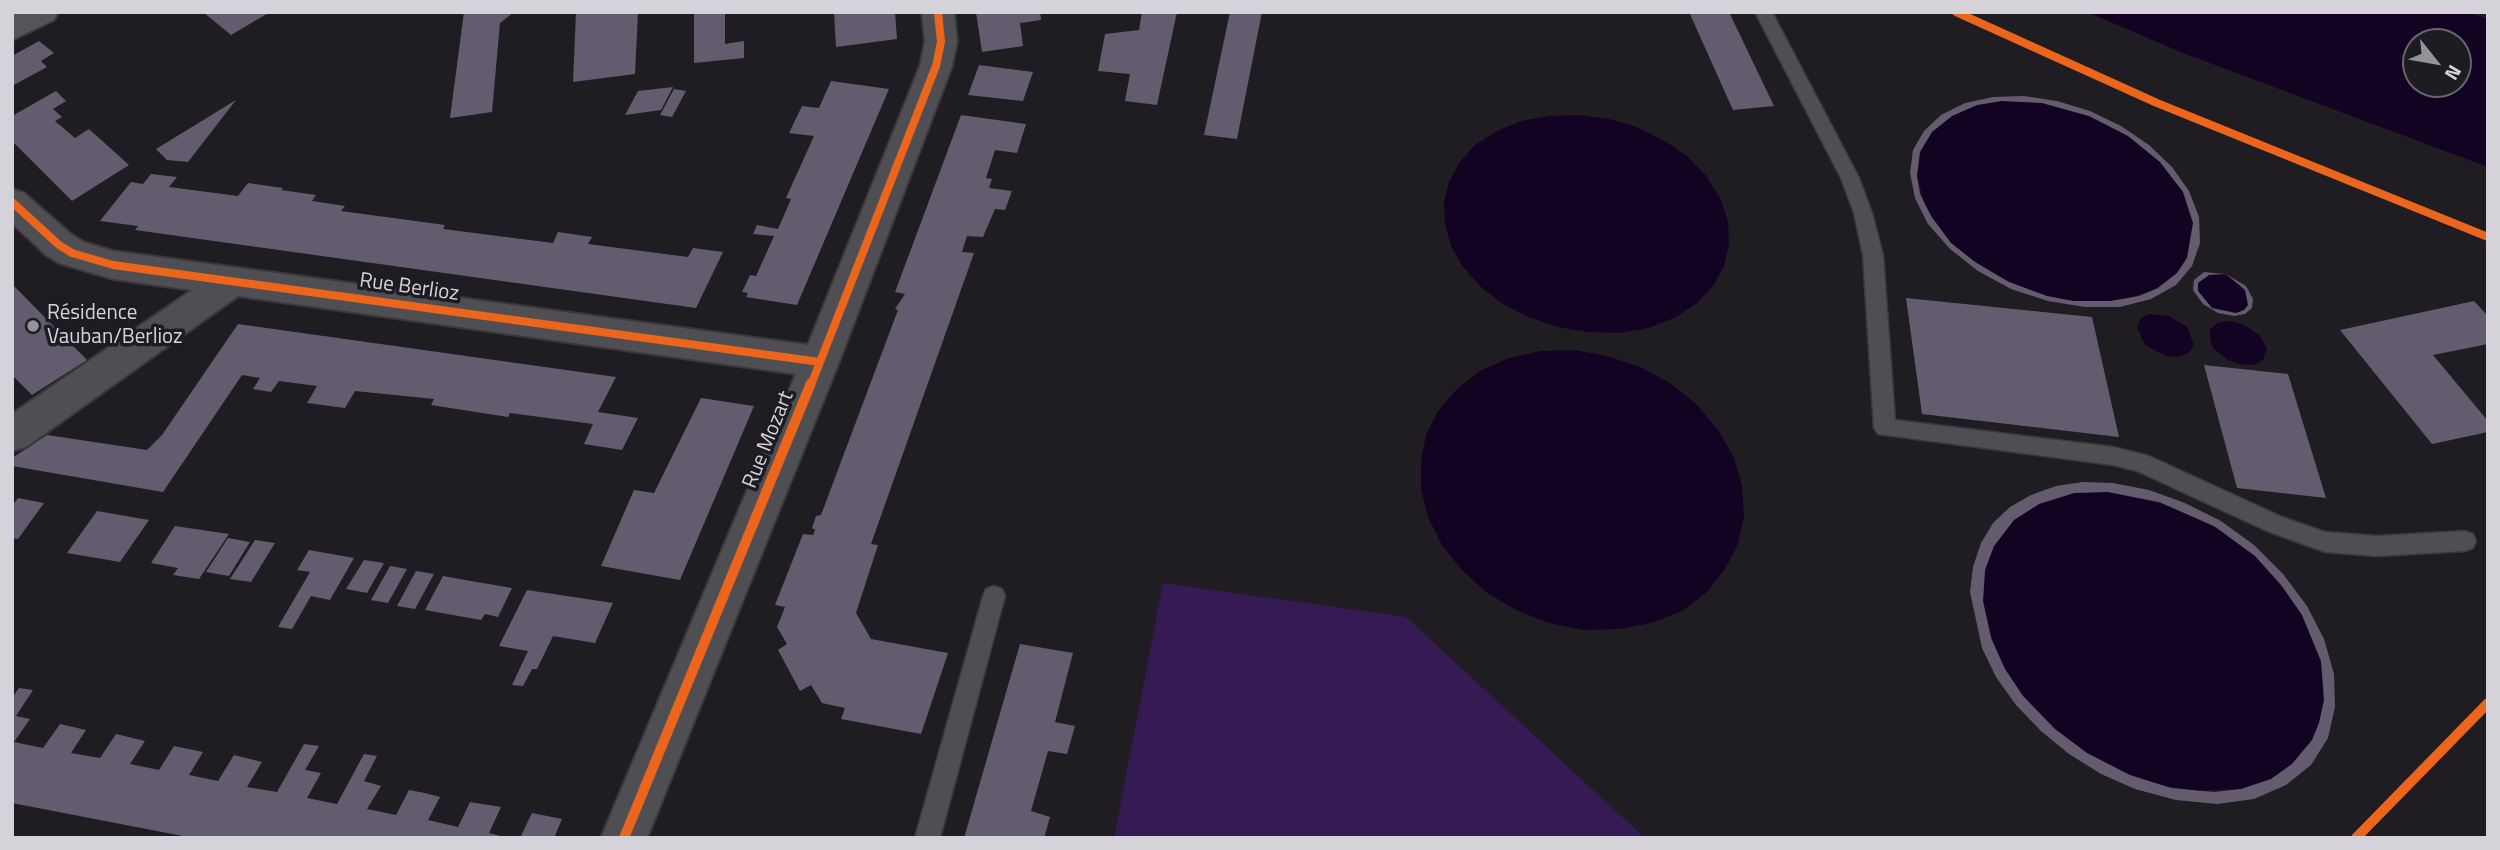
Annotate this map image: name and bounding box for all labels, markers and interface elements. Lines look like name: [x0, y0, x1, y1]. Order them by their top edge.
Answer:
north arrow: [2402, 28, 2472, 98]
text: N: [2438, 60, 2470, 86]
street label: Rue Berlioz: [358, 269, 460, 307]
place label: Résidence Vauban/Berlioz: [47, 301, 183, 351]
marker: Résidence Vauban/Berlioz: [25, 318, 41, 334]
street label: Rue Mozart: [738, 388, 800, 492]

